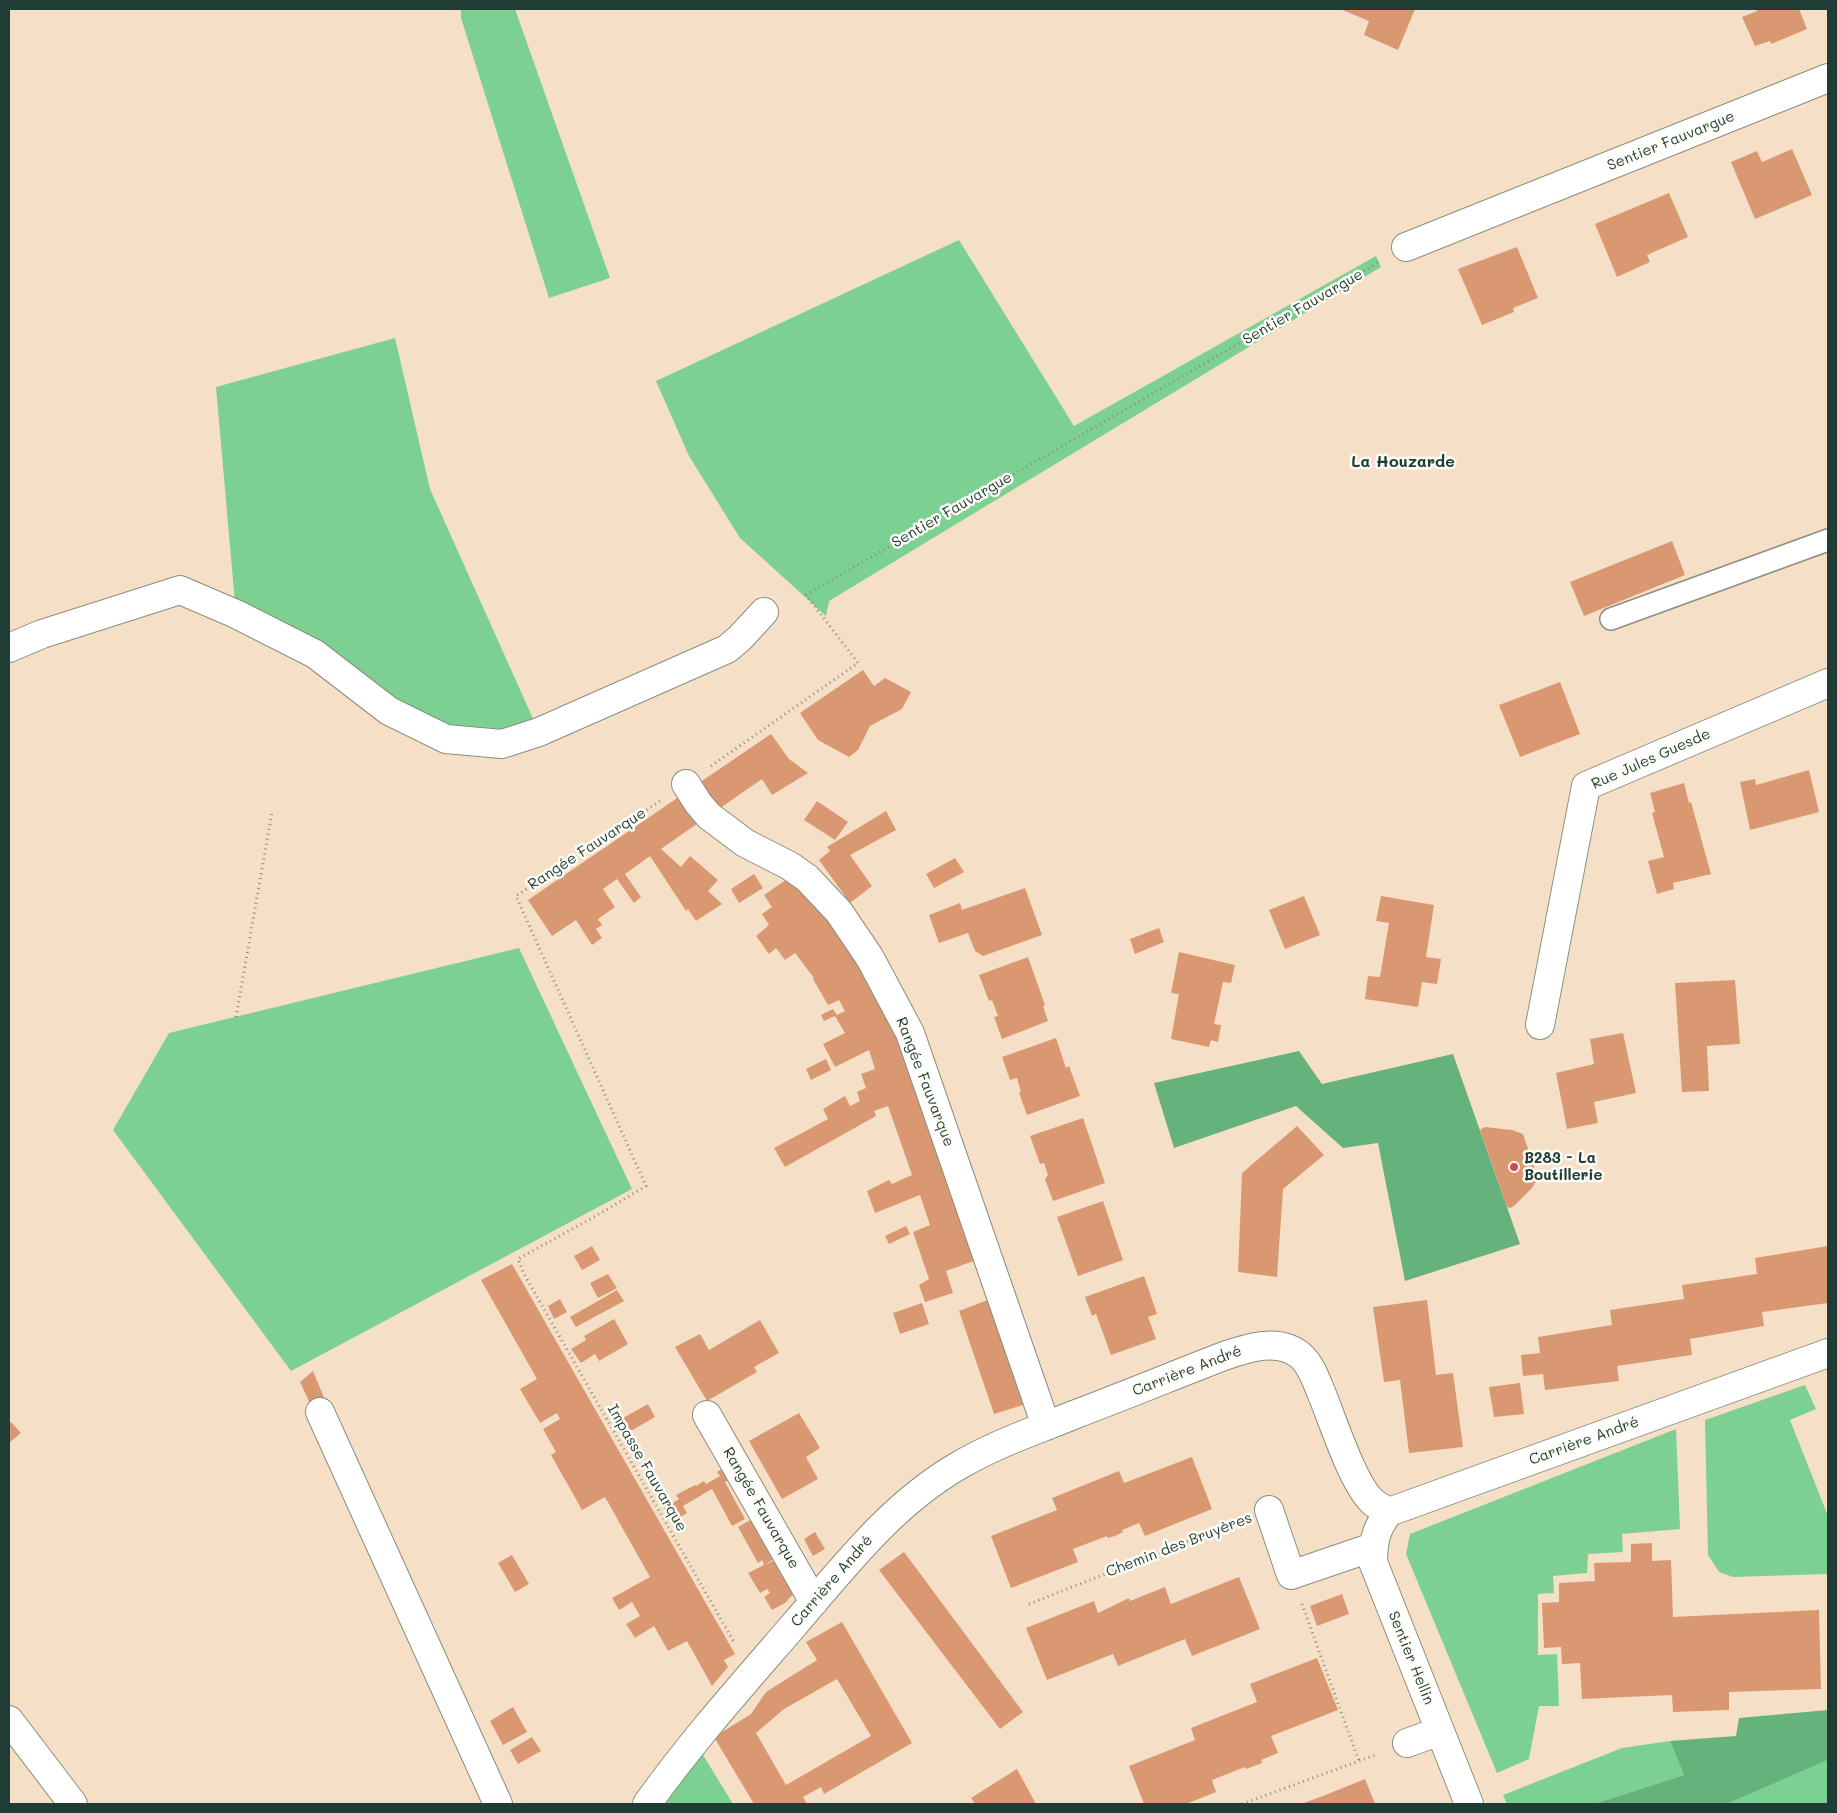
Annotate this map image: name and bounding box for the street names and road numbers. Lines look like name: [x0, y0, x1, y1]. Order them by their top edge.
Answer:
street label: Sentier Fauvargue: [1605, 107, 1737, 175]
street label: Sentier Fauvargue: [1240, 265, 1366, 349]
street label: Sentier Fauvargue: [889, 468, 1015, 552]
street label: Rue Jules Guesde: [1589, 725, 1713, 793]
street label: Rangée Fauvarque: [525, 804, 649, 894]
street label: Rangée Fauvarque: [892, 1015, 958, 1149]
street label: Carrière André: [1130, 1342, 1244, 1400]
street label: Impasse Fauvarque: [603, 1401, 691, 1535]
street label: Carrière André: [1527, 1413, 1641, 1469]
street label: Rangée Fauvarque: [719, 1444, 803, 1572]
street label: Chemin des Bruyères: [1103, 1509, 1255, 1581]
street label: Carrière André: [787, 1531, 877, 1631]
street label: Sentier Hellin: [1384, 1609, 1438, 1707]

